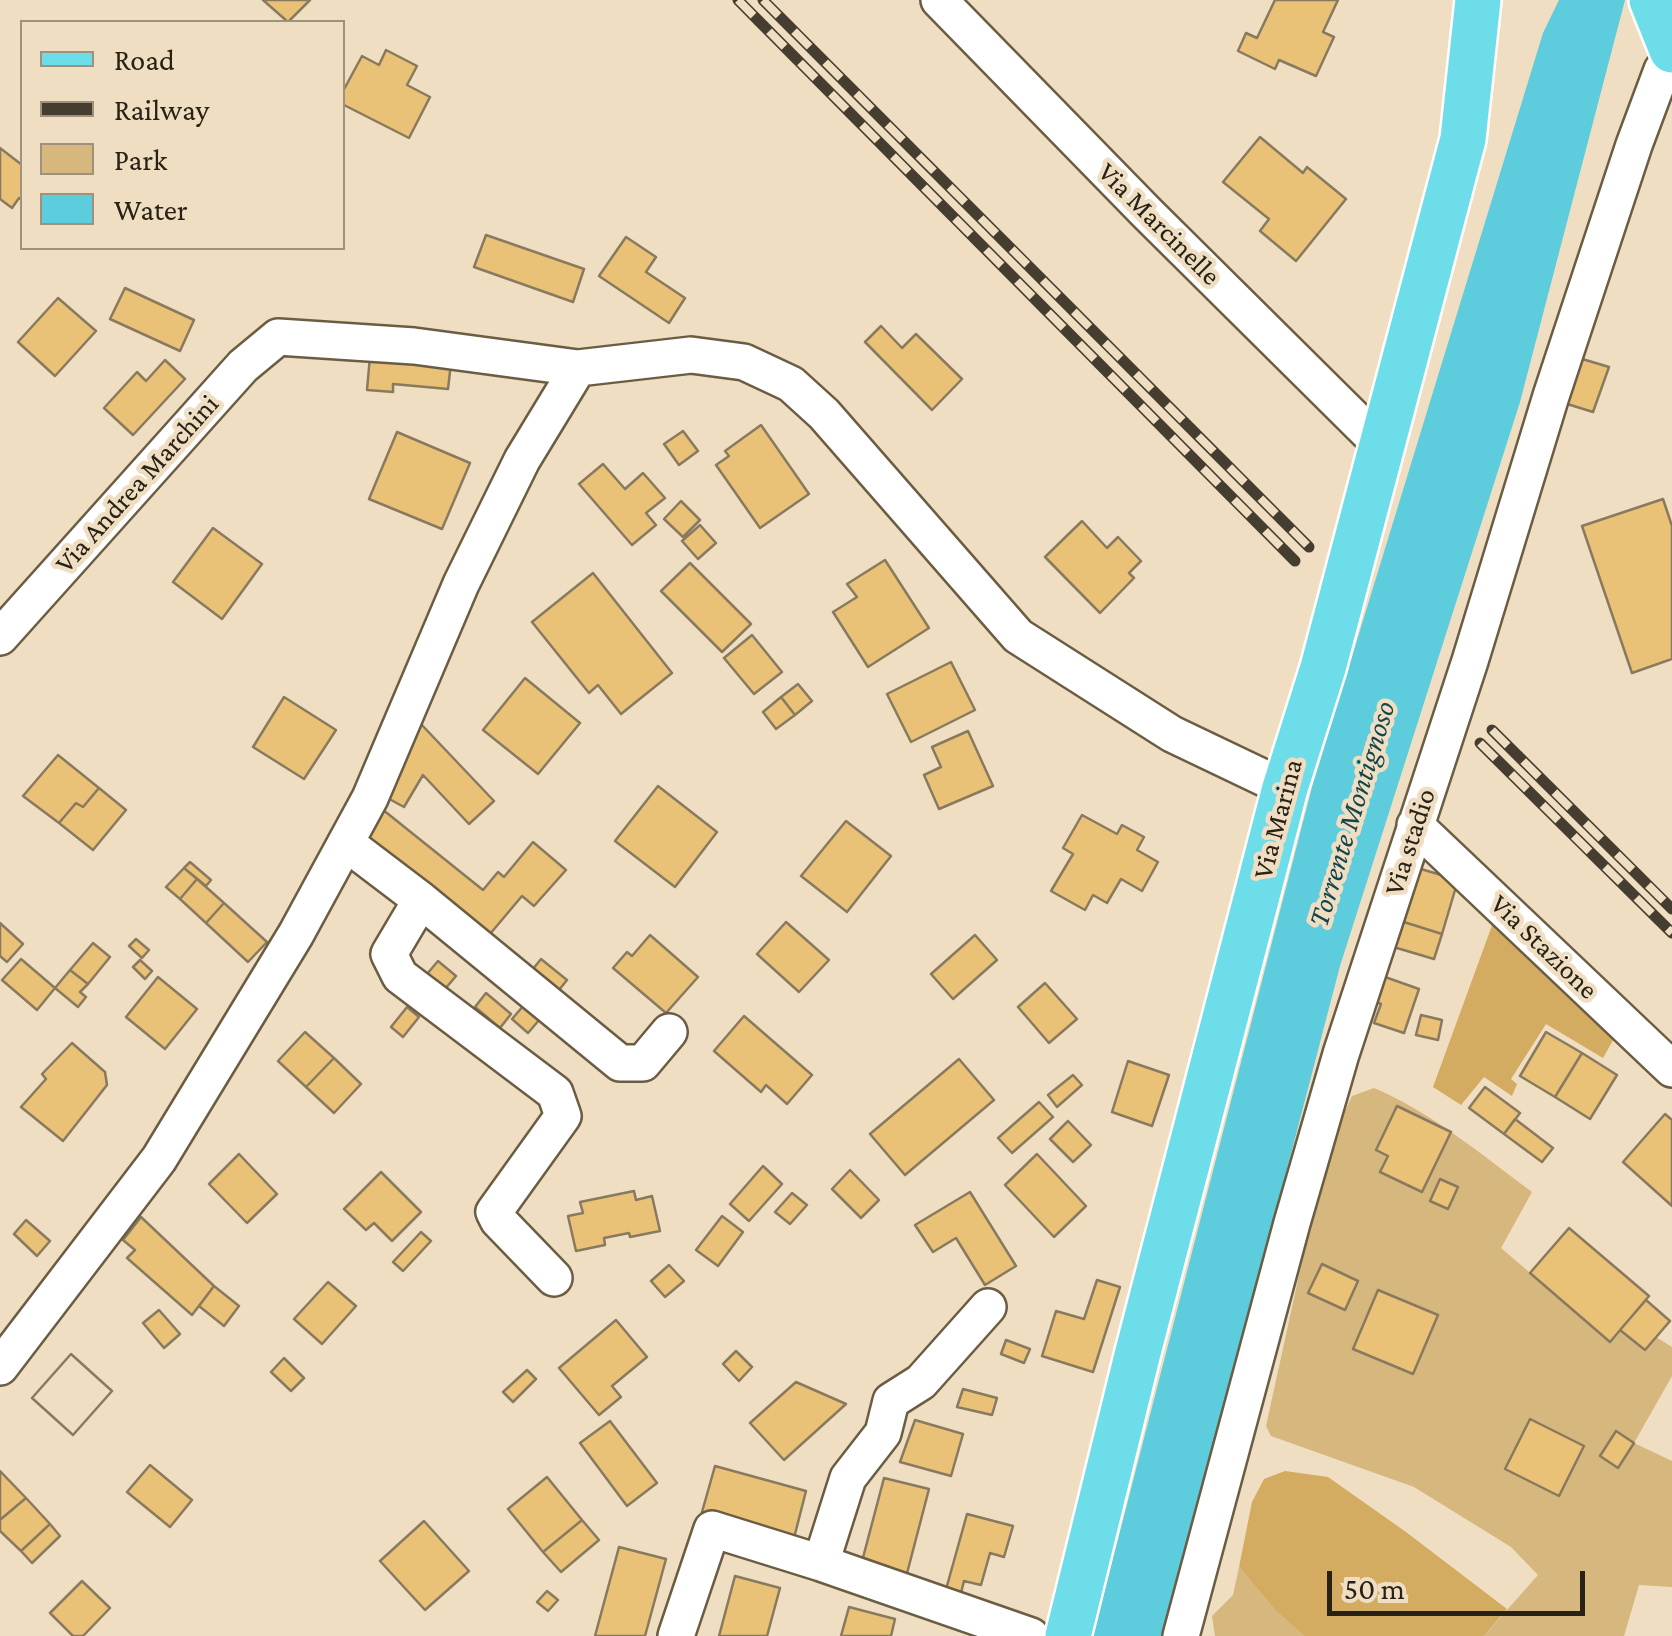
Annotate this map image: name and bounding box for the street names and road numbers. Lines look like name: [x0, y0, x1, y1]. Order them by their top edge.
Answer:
street label: Via Marcinelle: [1091, 156, 1227, 292]
street label: Via Andrea Marchini: [48, 388, 226, 580]
street label: Via Marina: [1246, 755, 1310, 883]
street label: Via stadio: [1377, 784, 1443, 900]
street label: Via Stazione: [1483, 887, 1605, 1007]

